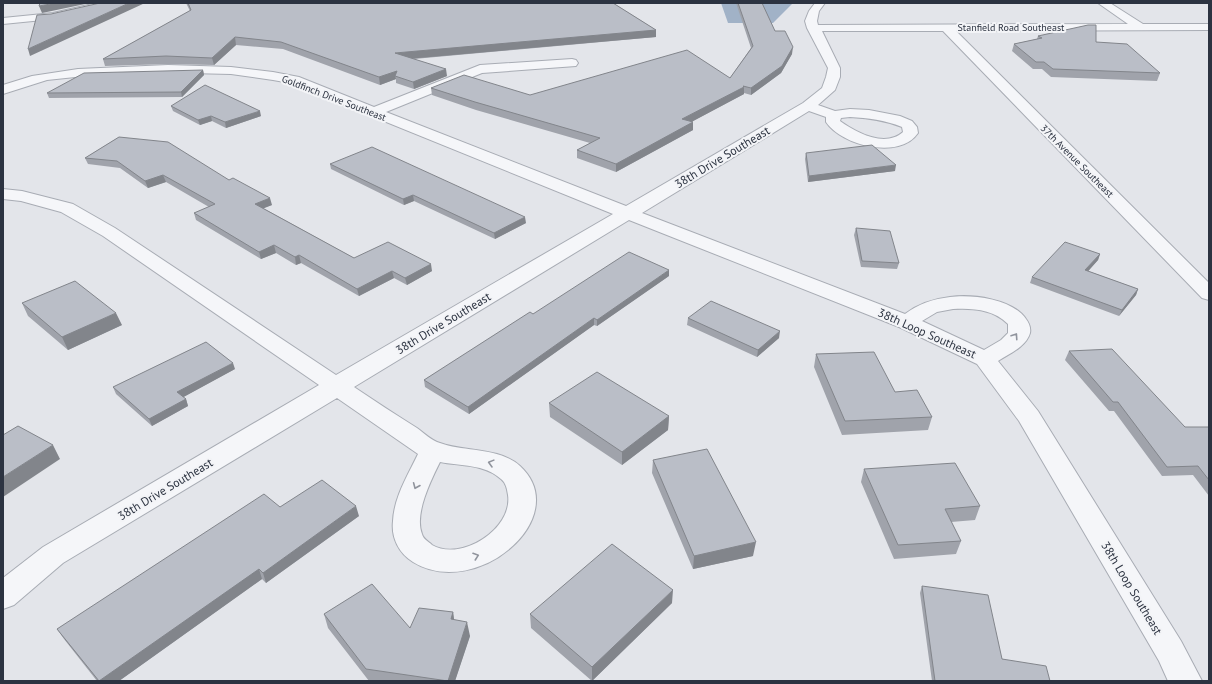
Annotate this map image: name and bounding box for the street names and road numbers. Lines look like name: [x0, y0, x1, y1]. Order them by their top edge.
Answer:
street label: Stanfield Road Southeast: [958, 21, 1065, 34]
street label: Goldfinch Drive Southeast: [280, 72, 389, 124]
street label: 37th Avenue Southeast: [1038, 122, 1117, 201]
street label: 38th Drive Southeast: [672, 123, 772, 191]
street label: 38th Drive Southeast: [393, 289, 493, 357]
street label: 38th Loop Southeast: [876, 305, 978, 361]
street label: 38th Drive Southeast: [115, 455, 215, 523]
street label: 38th Loop Southeast: [1098, 539, 1166, 637]

